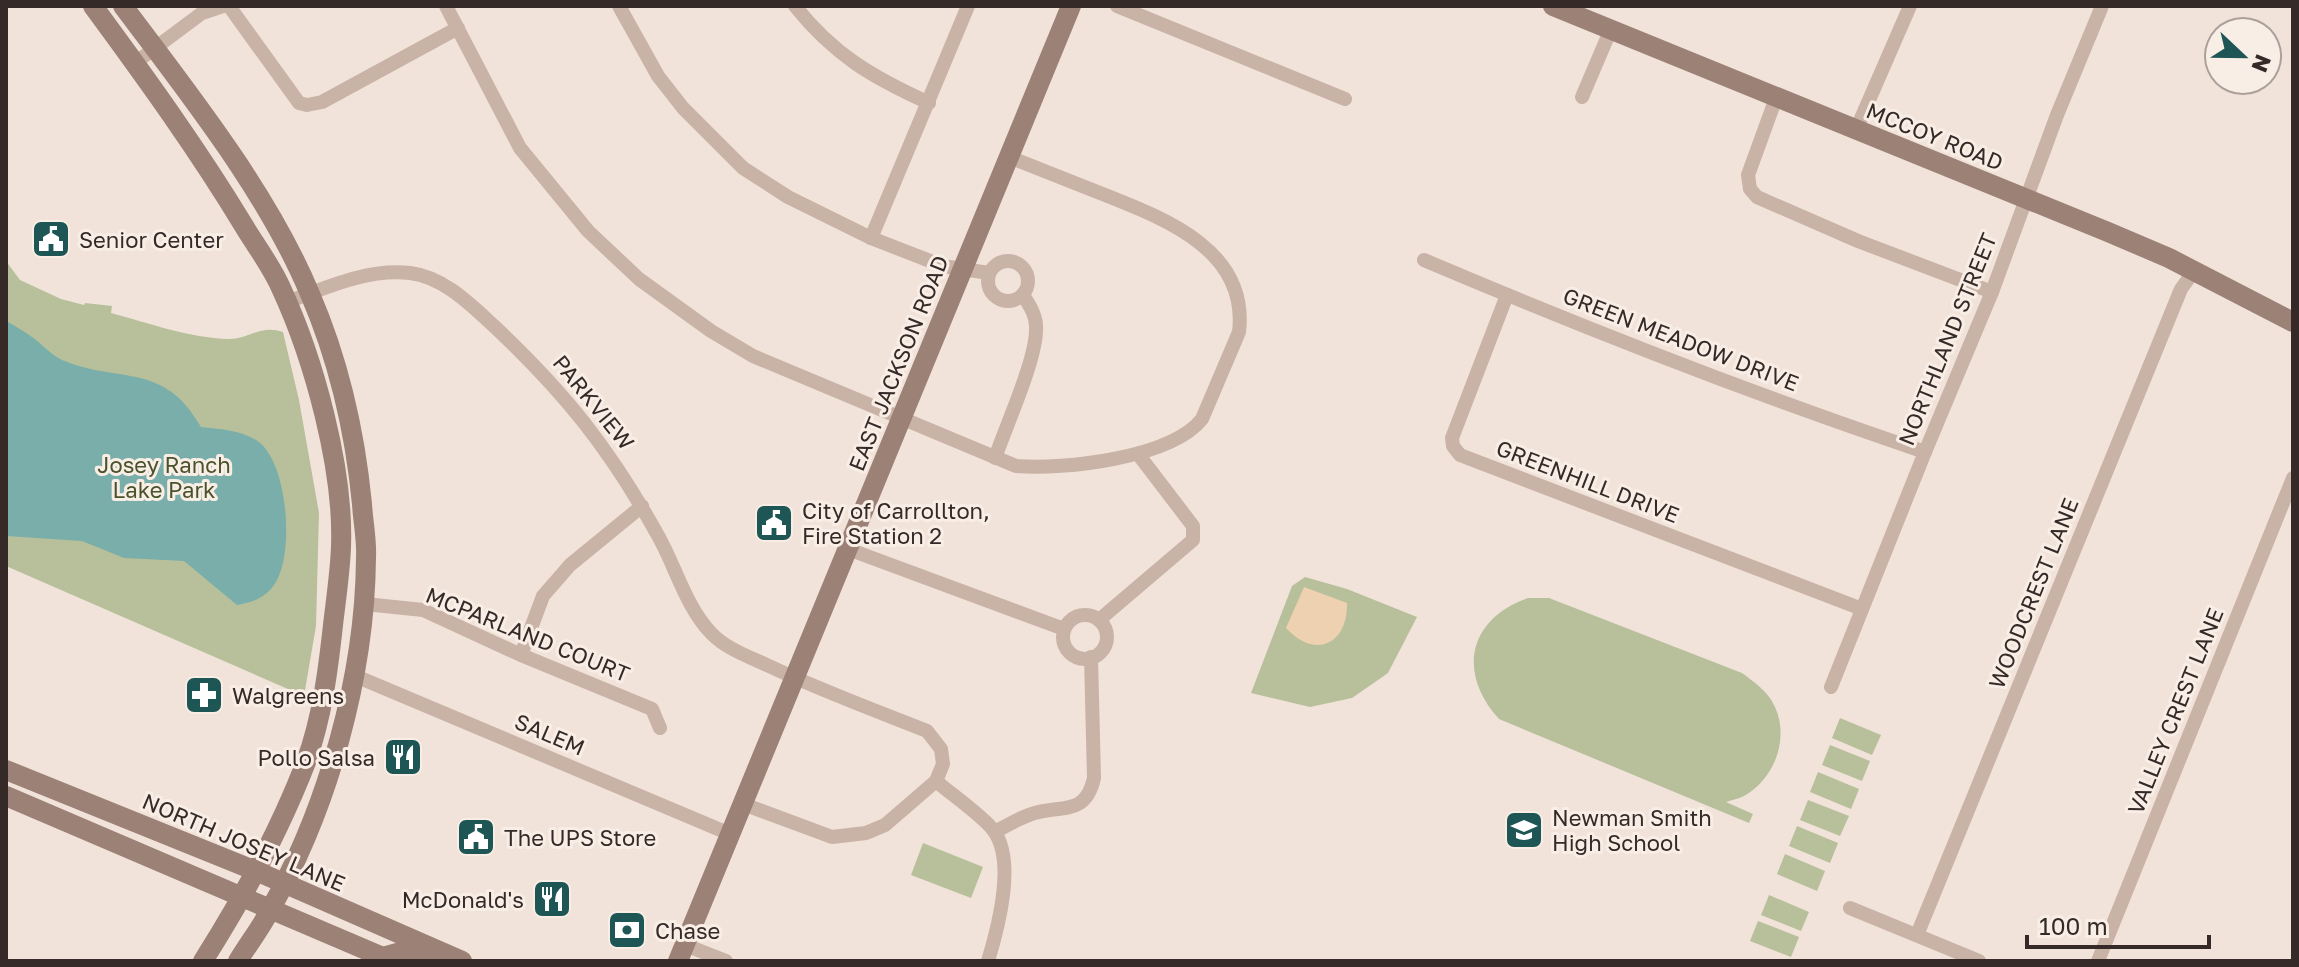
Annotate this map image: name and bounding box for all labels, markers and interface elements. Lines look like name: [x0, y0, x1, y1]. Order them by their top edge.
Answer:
north arrow: [2203, 16, 2283, 96]
text: N: [2246, 51, 2278, 76]
street label: MCCOY ROAD: [1863, 96, 2007, 176]
public building icon: Senior Center: [30, 218, 72, 260]
place label: Senior Center: [79, 226, 224, 253]
street label: NORTHLAND STREET: [1892, 228, 2002, 449]
street label: EAST JACKSON ROAD: [842, 251, 954, 475]
street label: GREEN MEADOW DRIVE: [1559, 282, 1803, 396]
street label: PARKVIEW: [548, 349, 640, 455]
street label: GREENHILL DRIVE: [1493, 434, 1683, 528]
park label: Josey Ranch Lake Park: [97, 451, 231, 503]
street label: WOODCREST LANE: [1982, 494, 2084, 692]
place label: City of Carrollton, Fire Station 2: [802, 497, 990, 549]
public building icon: City of Carrollton, Fire Station 2: [753, 502, 795, 544]
street label: MCPARLAND COURT: [422, 581, 634, 687]
street label: VALLEY CREST LANE: [2121, 604, 2229, 818]
pharmacy icon: Walgreens: [183, 674, 225, 716]
place label: Walgreens: [232, 682, 344, 709]
street label: SALEM: [511, 707, 589, 761]
restaurant icon: Pollo Salsa: [382, 736, 424, 778]
place label: Pollo Salsa: [257, 744, 375, 771]
street label: NORTH JOSEY LANE: [139, 787, 349, 897]
place label: Newman Smith High School: [1552, 804, 1712, 856]
school or university icon: Newman Smith High School: [1503, 809, 1545, 851]
public building icon: The UPS Store: [455, 816, 497, 858]
place label: The UPS Store: [504, 824, 656, 851]
restaurant icon: McDonald's: [531, 878, 573, 920]
place label: McDonald's: [402, 886, 524, 913]
scale bar: [2027, 899, 2209, 949]
bank icon: Chase: [606, 909, 648, 951]
text: 100 m: [2039, 911, 2108, 940]
place label: Chase: [655, 917, 720, 944]

